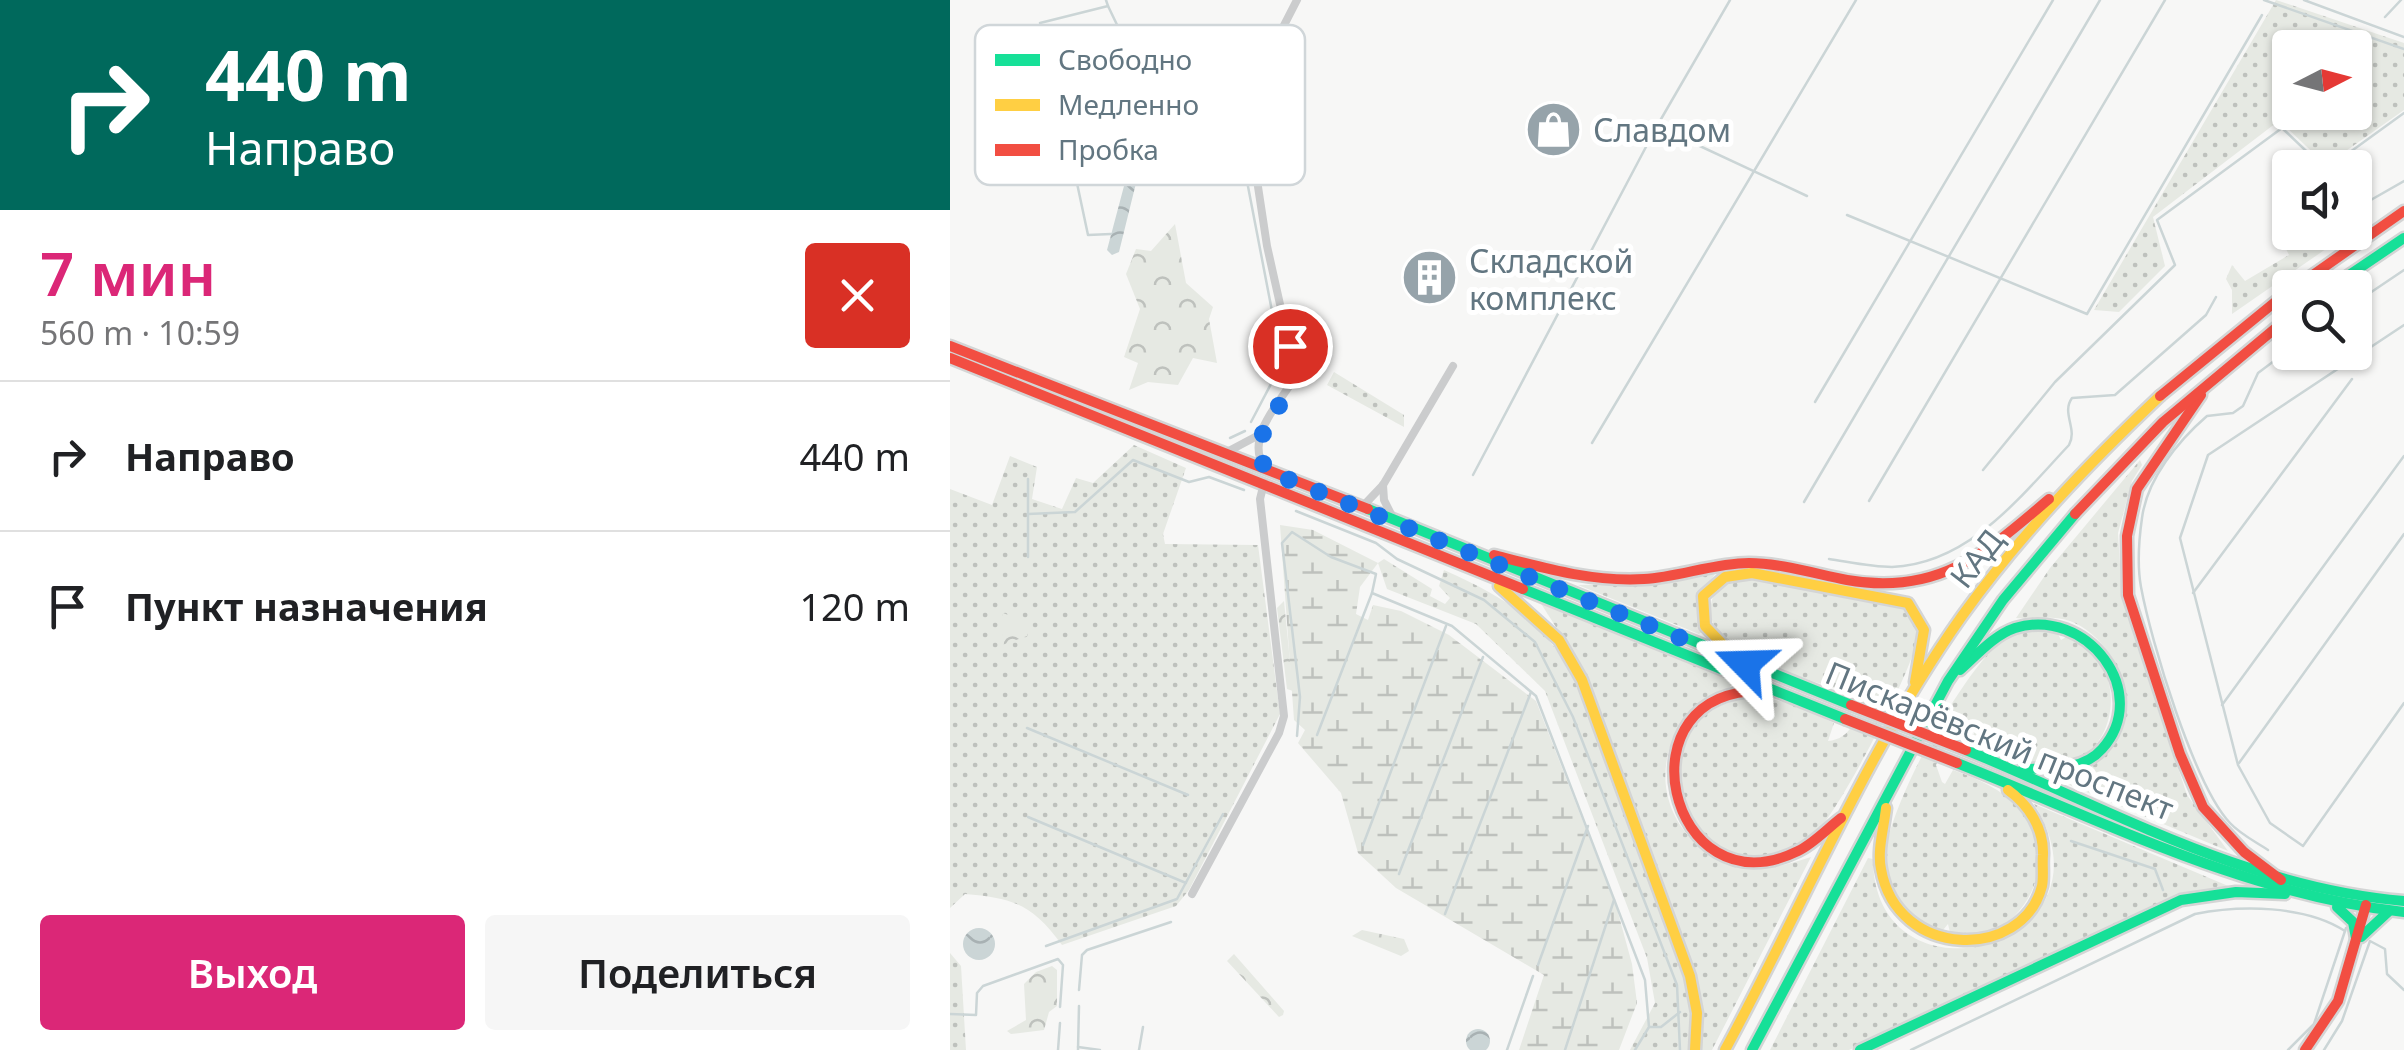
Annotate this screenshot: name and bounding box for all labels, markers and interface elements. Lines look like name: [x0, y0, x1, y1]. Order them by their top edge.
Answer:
legend: [975, 25, 1305, 185]
text: 440 m: [205, 26, 412, 122]
north arrow: [2272, 30, 2372, 130]
map controls: [2272, 30, 2372, 370]
icon: right: [40, 40, 170, 170]
text: Свободно: [1058, 40, 1192, 78]
text: Медленно: [1058, 85, 1199, 123]
shop icon: Славдом: [1524, 99, 1584, 159]
place label: Славдом: [1593, 108, 1731, 151]
text: Направо: [205, 117, 395, 178]
text: Пробка: [1058, 130, 1159, 168]
button: sound: [2272, 150, 2372, 250]
text: 7 мин: [40, 232, 216, 314]
place label: Складской комплекс: [1469, 239, 1633, 319]
button: close: [805, 243, 910, 348]
building icon: Складской комплекс: [1400, 248, 1460, 308]
button: search: [2272, 270, 2372, 370]
pin: [1248, 304, 1333, 389]
text: 560 m · 10:59: [40, 311, 240, 354]
icon: arrive: [1263, 319, 1318, 374]
icon: right: [40, 429, 95, 484]
text: Направо: [125, 430, 295, 482]
text: 440 m: [799, 430, 910, 482]
street label: КАД: [1939, 519, 2013, 596]
icon: arrive: [40, 579, 95, 634]
text: Пункт назначения: [125, 580, 488, 632]
text: 120 m: [799, 580, 910, 632]
position arrow: [1693, 612, 1797, 716]
street label: Пискарёвский проспект: [1820, 650, 2181, 830]
button: Выход: [40, 915, 465, 1030]
button: Поделиться: [485, 915, 910, 1030]

